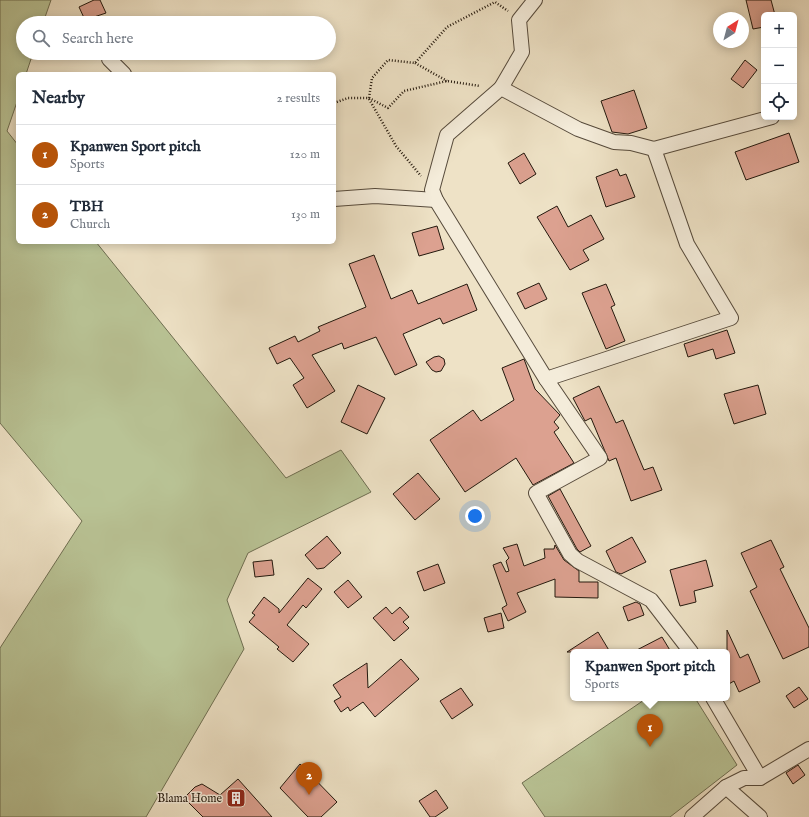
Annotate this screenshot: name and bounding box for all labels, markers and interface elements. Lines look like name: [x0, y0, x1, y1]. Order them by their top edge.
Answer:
north arrow: [713, 12, 749, 48]
map controls: [761, 12, 797, 120]
button: +: [761, 12, 797, 48]
search box: [16, 16, 336, 60]
icon: search: [30, 27, 52, 49]
text: Search here: [62, 29, 133, 48]
button: −: [761, 48, 797, 84]
button: locate: [761, 84, 797, 120]
text: Nearby: [32, 88, 85, 109]
text: 2 results: [276, 90, 320, 107]
text: Kpanwen Sport pitch: [70, 137, 201, 156]
text: 1: [43, 146, 47, 163]
text: 120 m: [290, 146, 320, 163]
text: Sports: [70, 156, 105, 173]
text: TBH: [70, 197, 104, 216]
text: 2: [42, 206, 48, 223]
text: 130 m: [291, 206, 320, 223]
text: Church: [70, 216, 110, 233]
your location: [465, 506, 485, 526]
popup: [570, 649, 730, 701]
text: Kpanwen Sport pitch: [585, 657, 715, 676]
text: Sports: [585, 676, 619, 693]
pin: 1: [637, 714, 663, 747]
pin: 2: [296, 762, 322, 795]
building icon: Blama Home: [225, 787, 247, 809]
place label: Blama Home: [157, 791, 222, 806]

